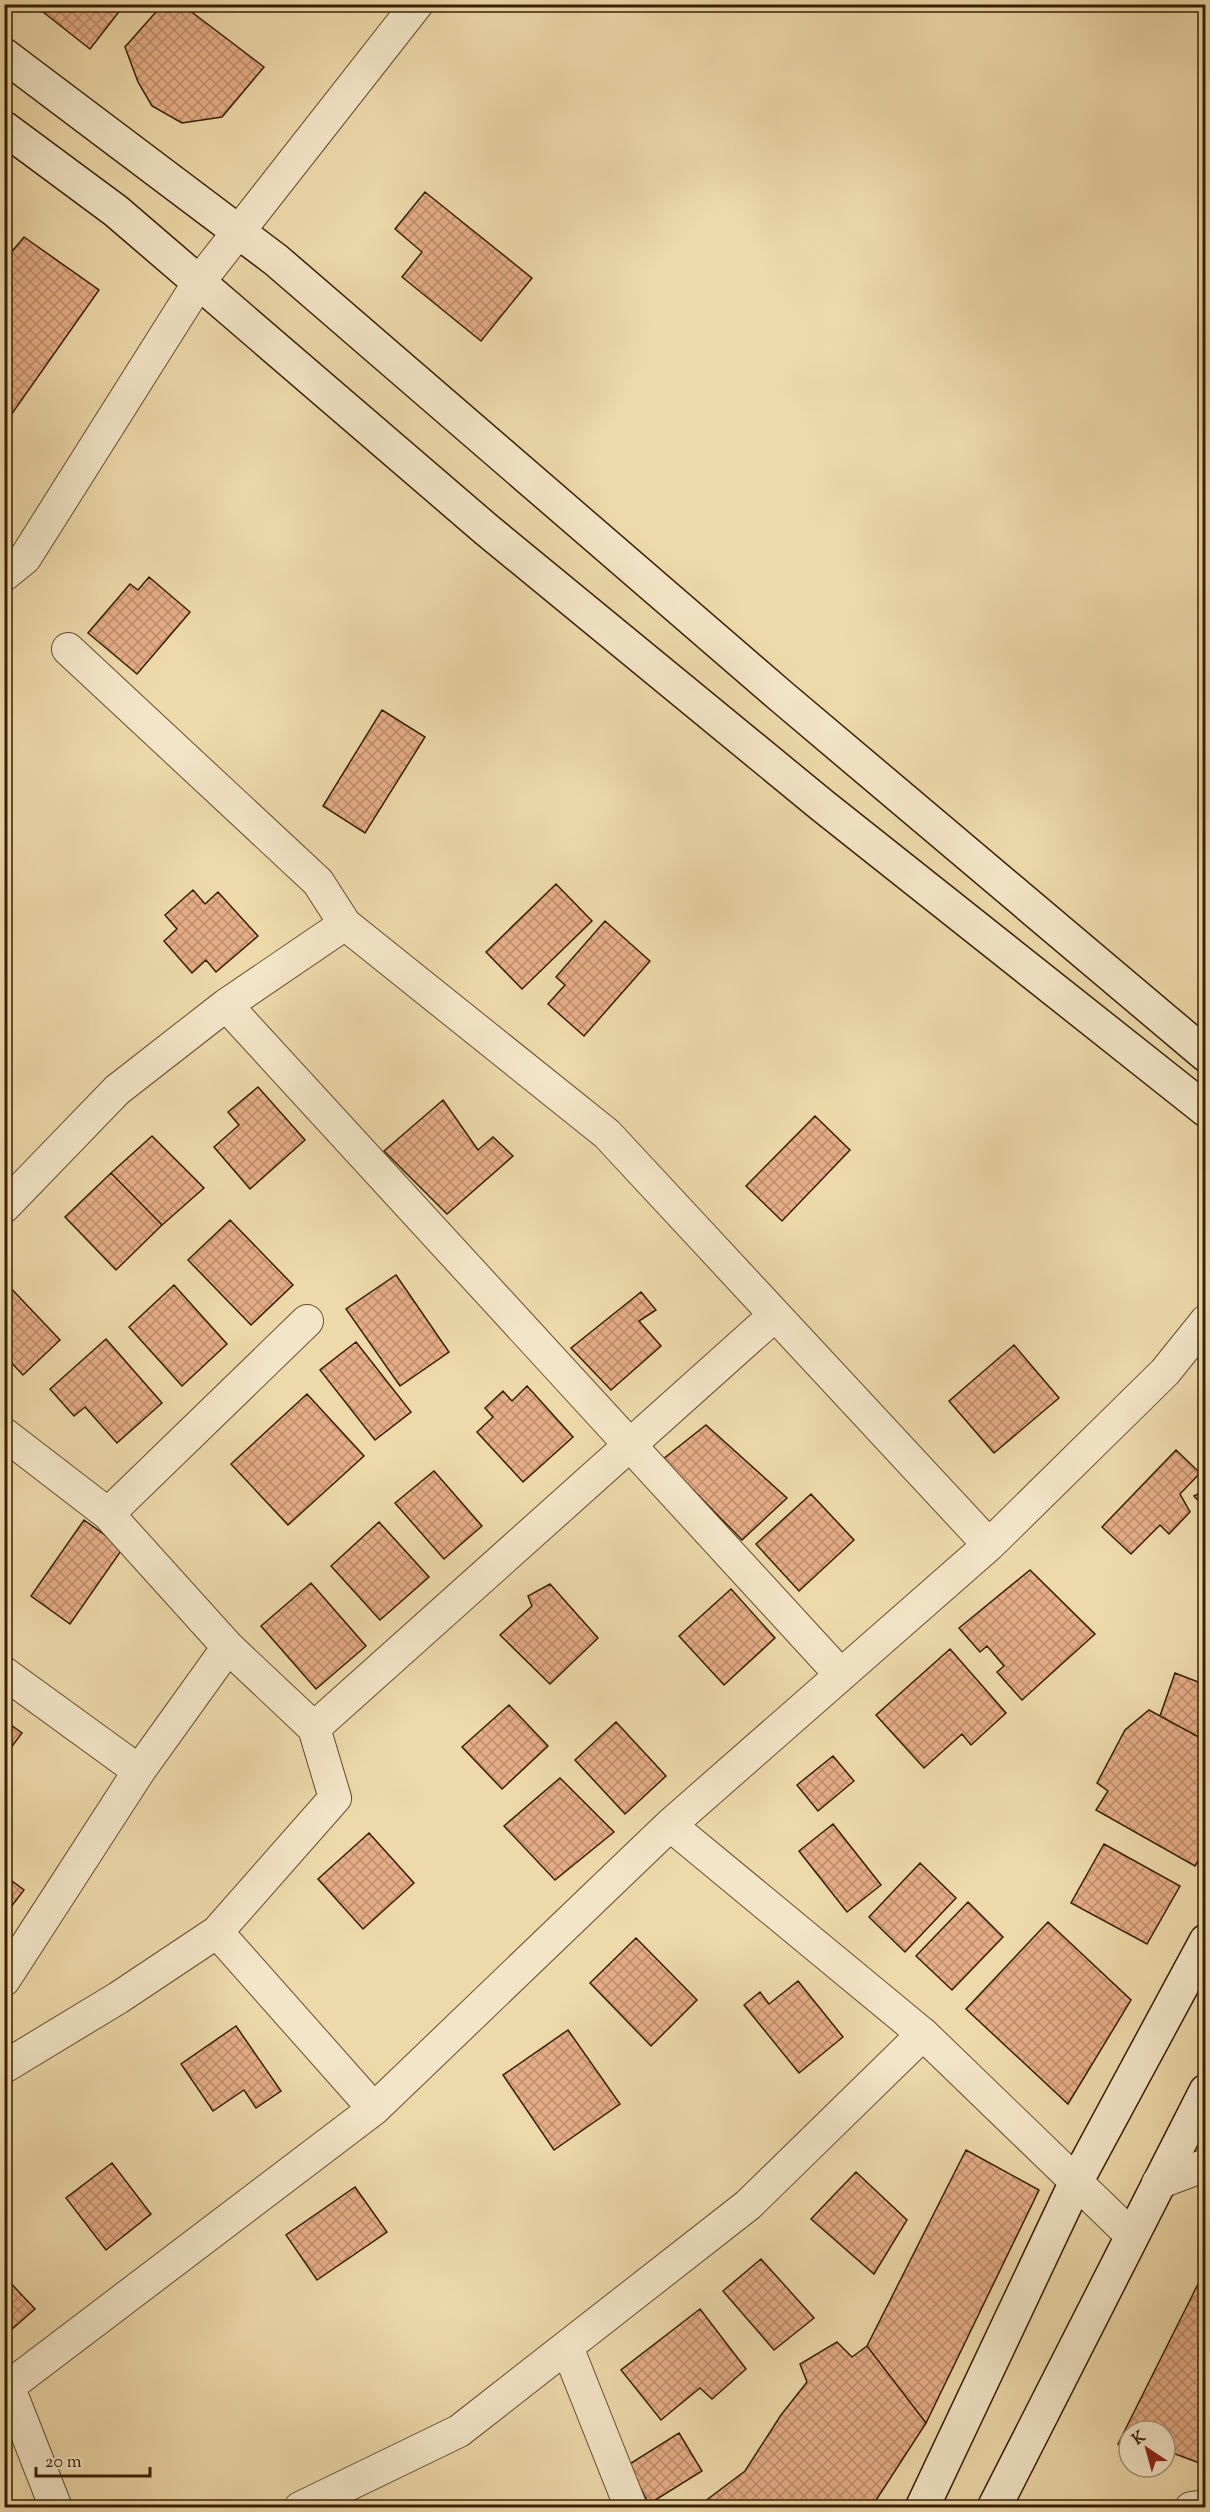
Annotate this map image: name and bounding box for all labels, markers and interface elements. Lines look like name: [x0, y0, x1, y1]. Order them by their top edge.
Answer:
north arrow: [1117, 2419, 1177, 2479]
text: K: [1128, 2426, 1151, 2452]
scale bar: [36, 2440, 150, 2478]
text: 20 m: [45, 2450, 82, 2476]

